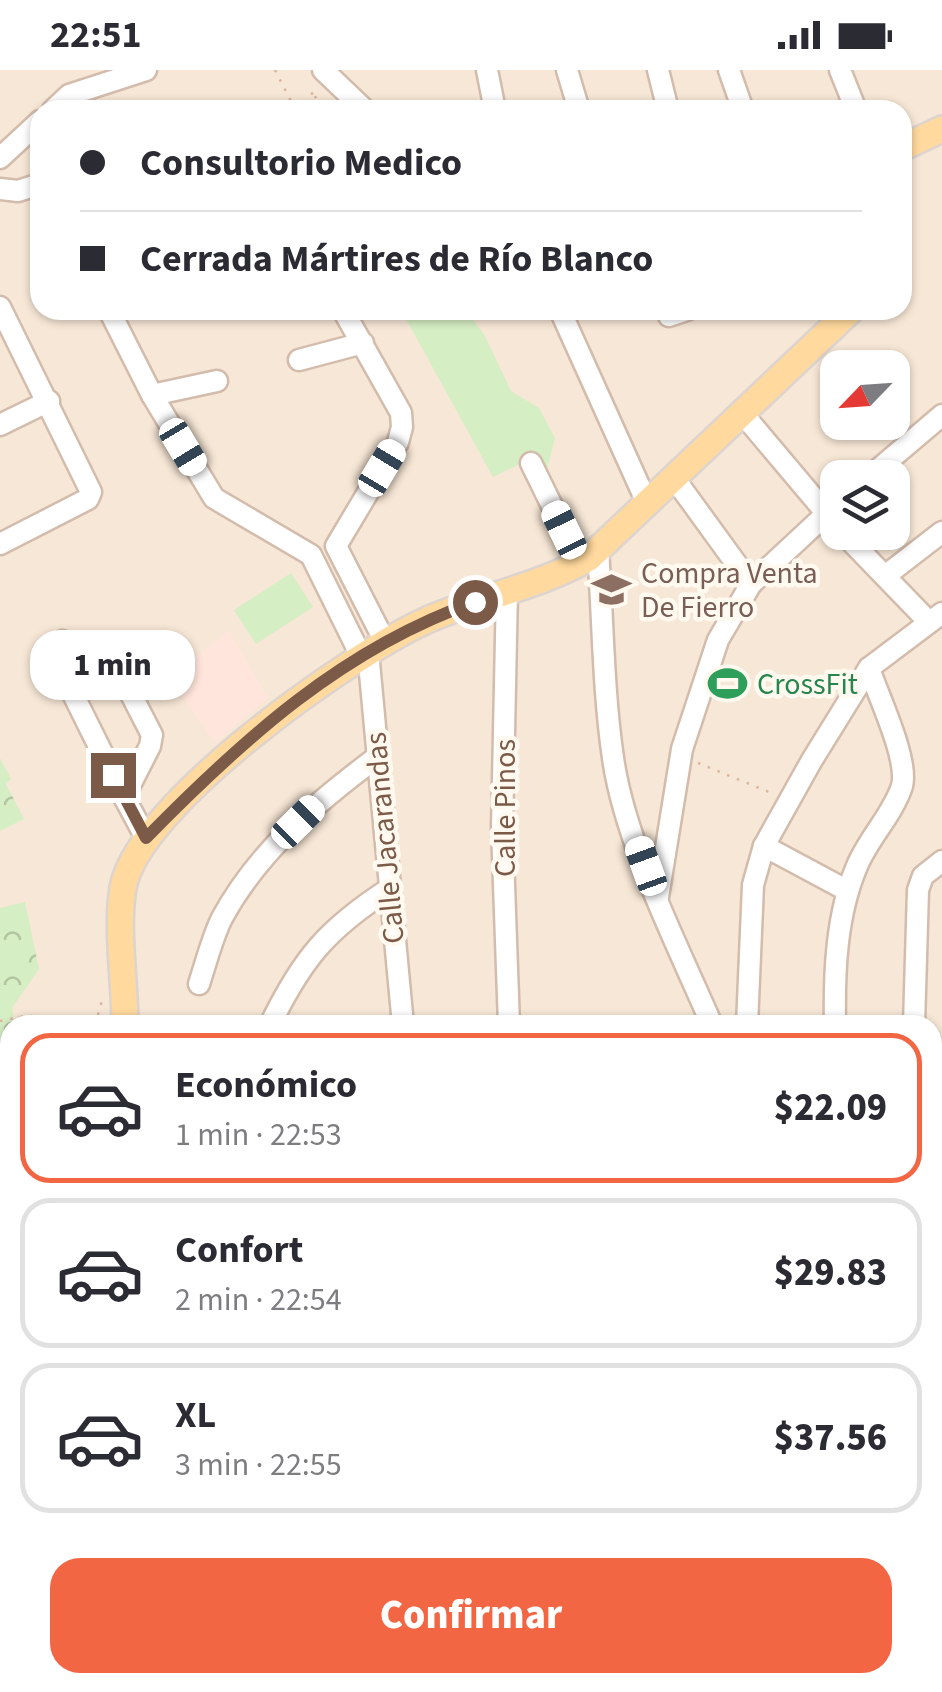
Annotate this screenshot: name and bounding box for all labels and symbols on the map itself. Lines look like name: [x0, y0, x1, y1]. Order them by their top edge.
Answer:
north arrow: [820, 350, 910, 440]
car: [155, 414, 211, 480]
car: [354, 435, 410, 501]
car: [537, 496, 591, 564]
place label: Compra Venta De Fierro: [641, 552, 818, 629]
school or university icon: Compra Venta De Fierro: [590, 569, 632, 611]
route start: [453, 580, 498, 625]
callout: 1 min: [31, 630, 196, 700]
sports icon: CrossFit: [706, 663, 748, 705]
place label: CrossFit: [757, 663, 858, 706]
street label: Calle Jacarandas: [354, 731, 416, 945]
street label: Calle Pinos: [484, 739, 527, 877]
route end: [91, 753, 136, 798]
car: [266, 790, 330, 854]
car: [622, 833, 670, 899]

